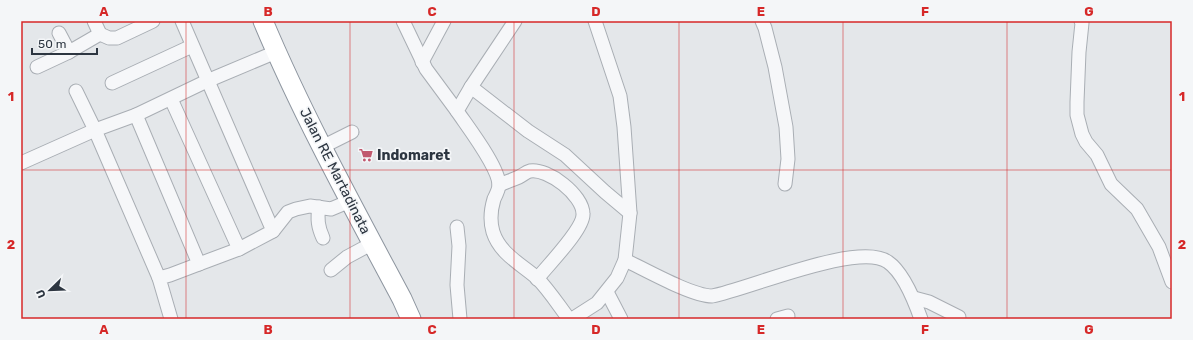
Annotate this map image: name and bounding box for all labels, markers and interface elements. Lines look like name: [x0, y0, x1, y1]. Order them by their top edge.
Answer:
text: A: [99, 4, 109, 19]
text: B: [263, 4, 273, 19]
text: C: [427, 4, 437, 19]
text: D: [591, 4, 601, 19]
text: E: [757, 4, 765, 19]
text: F: [921, 4, 929, 19]
text: G: [1084, 4, 1094, 19]
scale bar: [32, 30, 97, 56]
text: 50 m: [38, 37, 66, 51]
text: 1: [8, 89, 14, 104]
text: 1: [1179, 89, 1185, 104]
street label: Jalan RE Martadinata: [296, 105, 374, 237]
supermarket icon: Indomaret: [358, 147, 374, 163]
place label: Indomaret: [377, 147, 451, 164]
text: 2: [7, 237, 15, 252]
text: 2: [1178, 237, 1186, 252]
north arrow: [30, 270, 70, 310]
text: U: [34, 287, 49, 300]
text: A: [99, 322, 109, 337]
text: B: [263, 322, 273, 337]
text: C: [427, 322, 437, 337]
text: D: [591, 322, 601, 337]
text: E: [757, 322, 765, 337]
text: F: [921, 322, 929, 337]
text: G: [1084, 322, 1094, 337]

